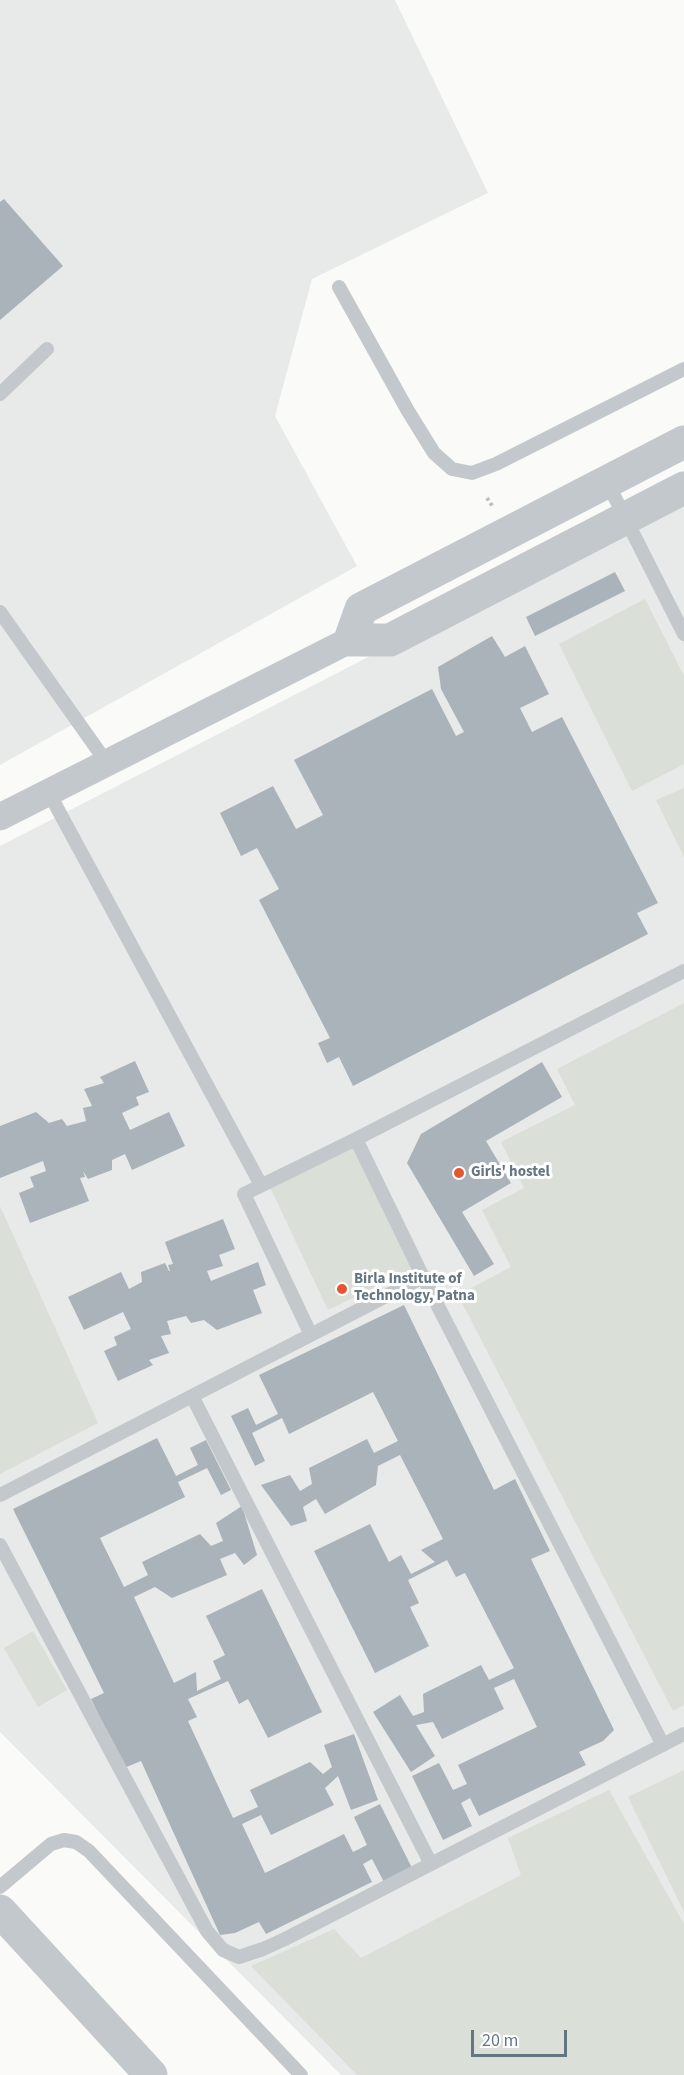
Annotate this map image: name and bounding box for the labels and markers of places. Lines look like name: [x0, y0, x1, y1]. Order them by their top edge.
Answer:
place label: Girls' hostel: [471, 1164, 550, 1182]
marker: Girls' hostel: [452, 1166, 466, 1180]
place label: Birla Institute of Technology, Patna: [354, 1271, 475, 1306]
marker: Birla Institute of Technology, Patna: [335, 1282, 349, 1296]

